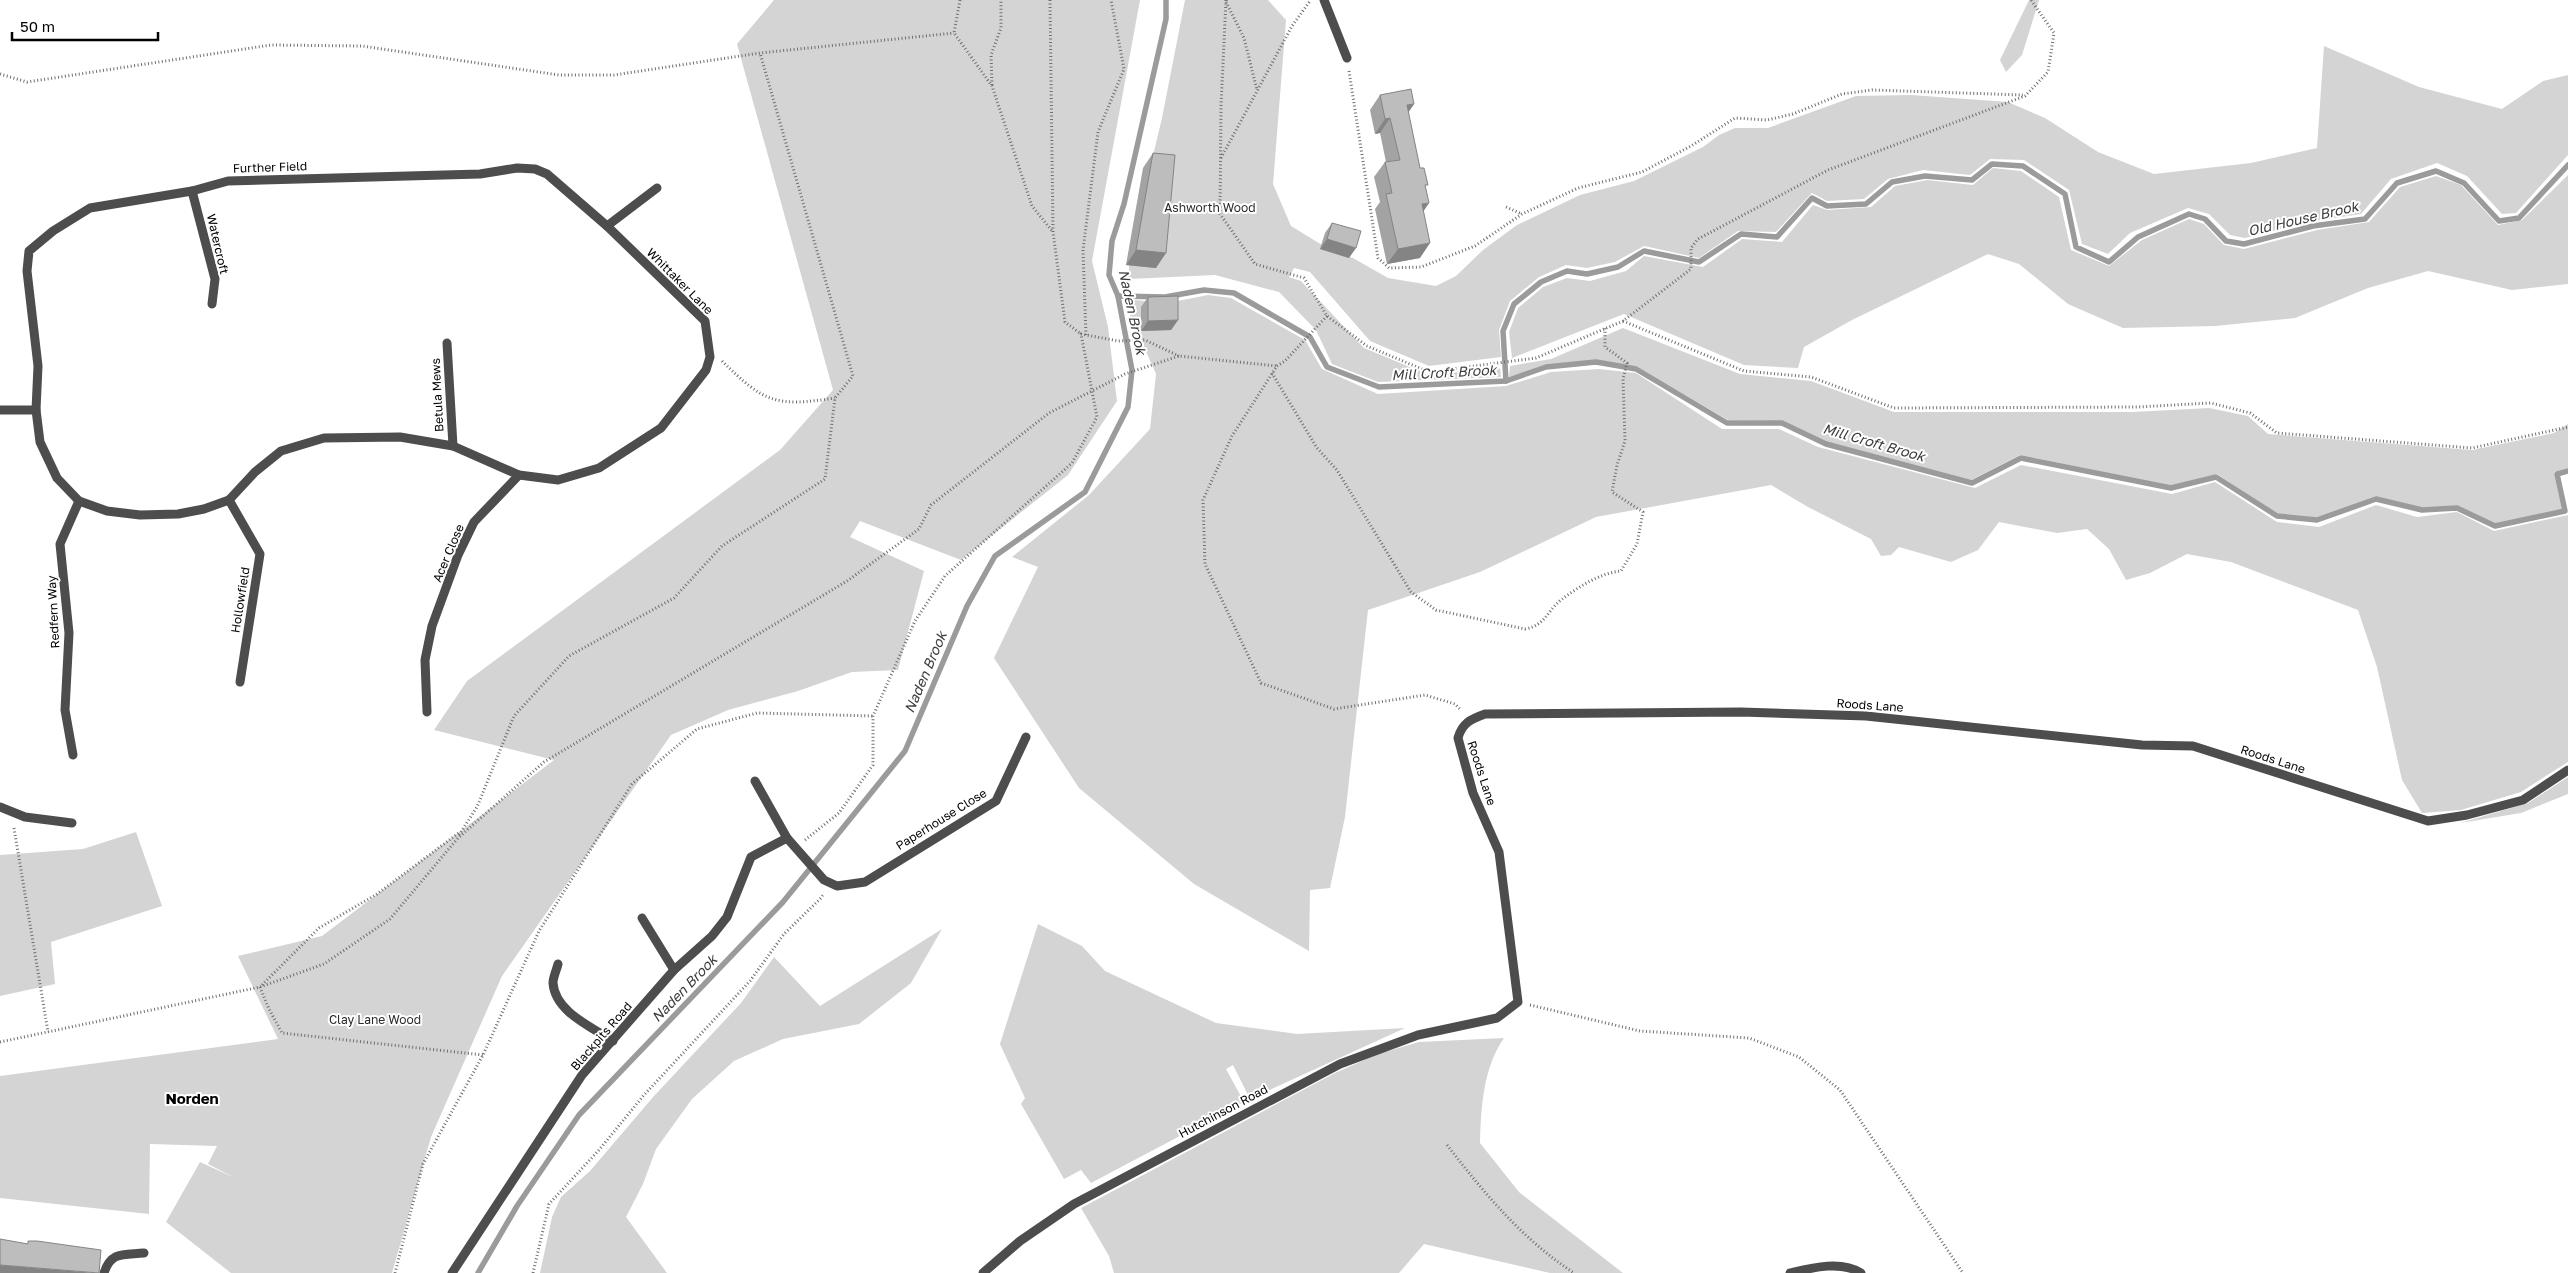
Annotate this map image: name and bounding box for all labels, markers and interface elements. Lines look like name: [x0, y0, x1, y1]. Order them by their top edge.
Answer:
scale bar: [12, 10, 159, 42]
text: 50 m: [20, 17, 55, 35]
street label: Further Field: [232, 158, 308, 176]
water label: Old House Brook: [2246, 197, 2362, 239]
park label: Ashworth Wood: [1164, 200, 1256, 215]
street label: Watercroft: [204, 212, 232, 276]
street label: Whittaker Lane: [644, 245, 716, 317]
water label: Naden Brook: [1116, 268, 1151, 358]
street label: Betula Mews: [428, 358, 446, 432]
water label: Mill Croft Brook: [1391, 361, 1499, 383]
water label: Mill Croft Brook: [1821, 419, 1929, 465]
street label: Acer Close: [429, 522, 467, 584]
street label: Hollowfield: [227, 566, 253, 634]
street label: Redfern Way: [44, 575, 62, 649]
water label: Naden Brook: [900, 627, 951, 715]
street label: Roods Lane: [1836, 695, 1904, 715]
street label: Roods Lane: [1464, 739, 1500, 807]
street label: Roods Lane: [2239, 741, 2307, 777]
street label: Paperhouse Close: [893, 785, 989, 853]
water label: Naden Brook: [648, 949, 722, 1025]
street label: Blackpits Road: [567, 999, 635, 1073]
park label: Clay Lane Wood: [329, 1012, 421, 1027]
street label: Hutchinson Road: [1176, 1081, 1270, 1141]
district label: Norden: [165, 1089, 219, 1107]

